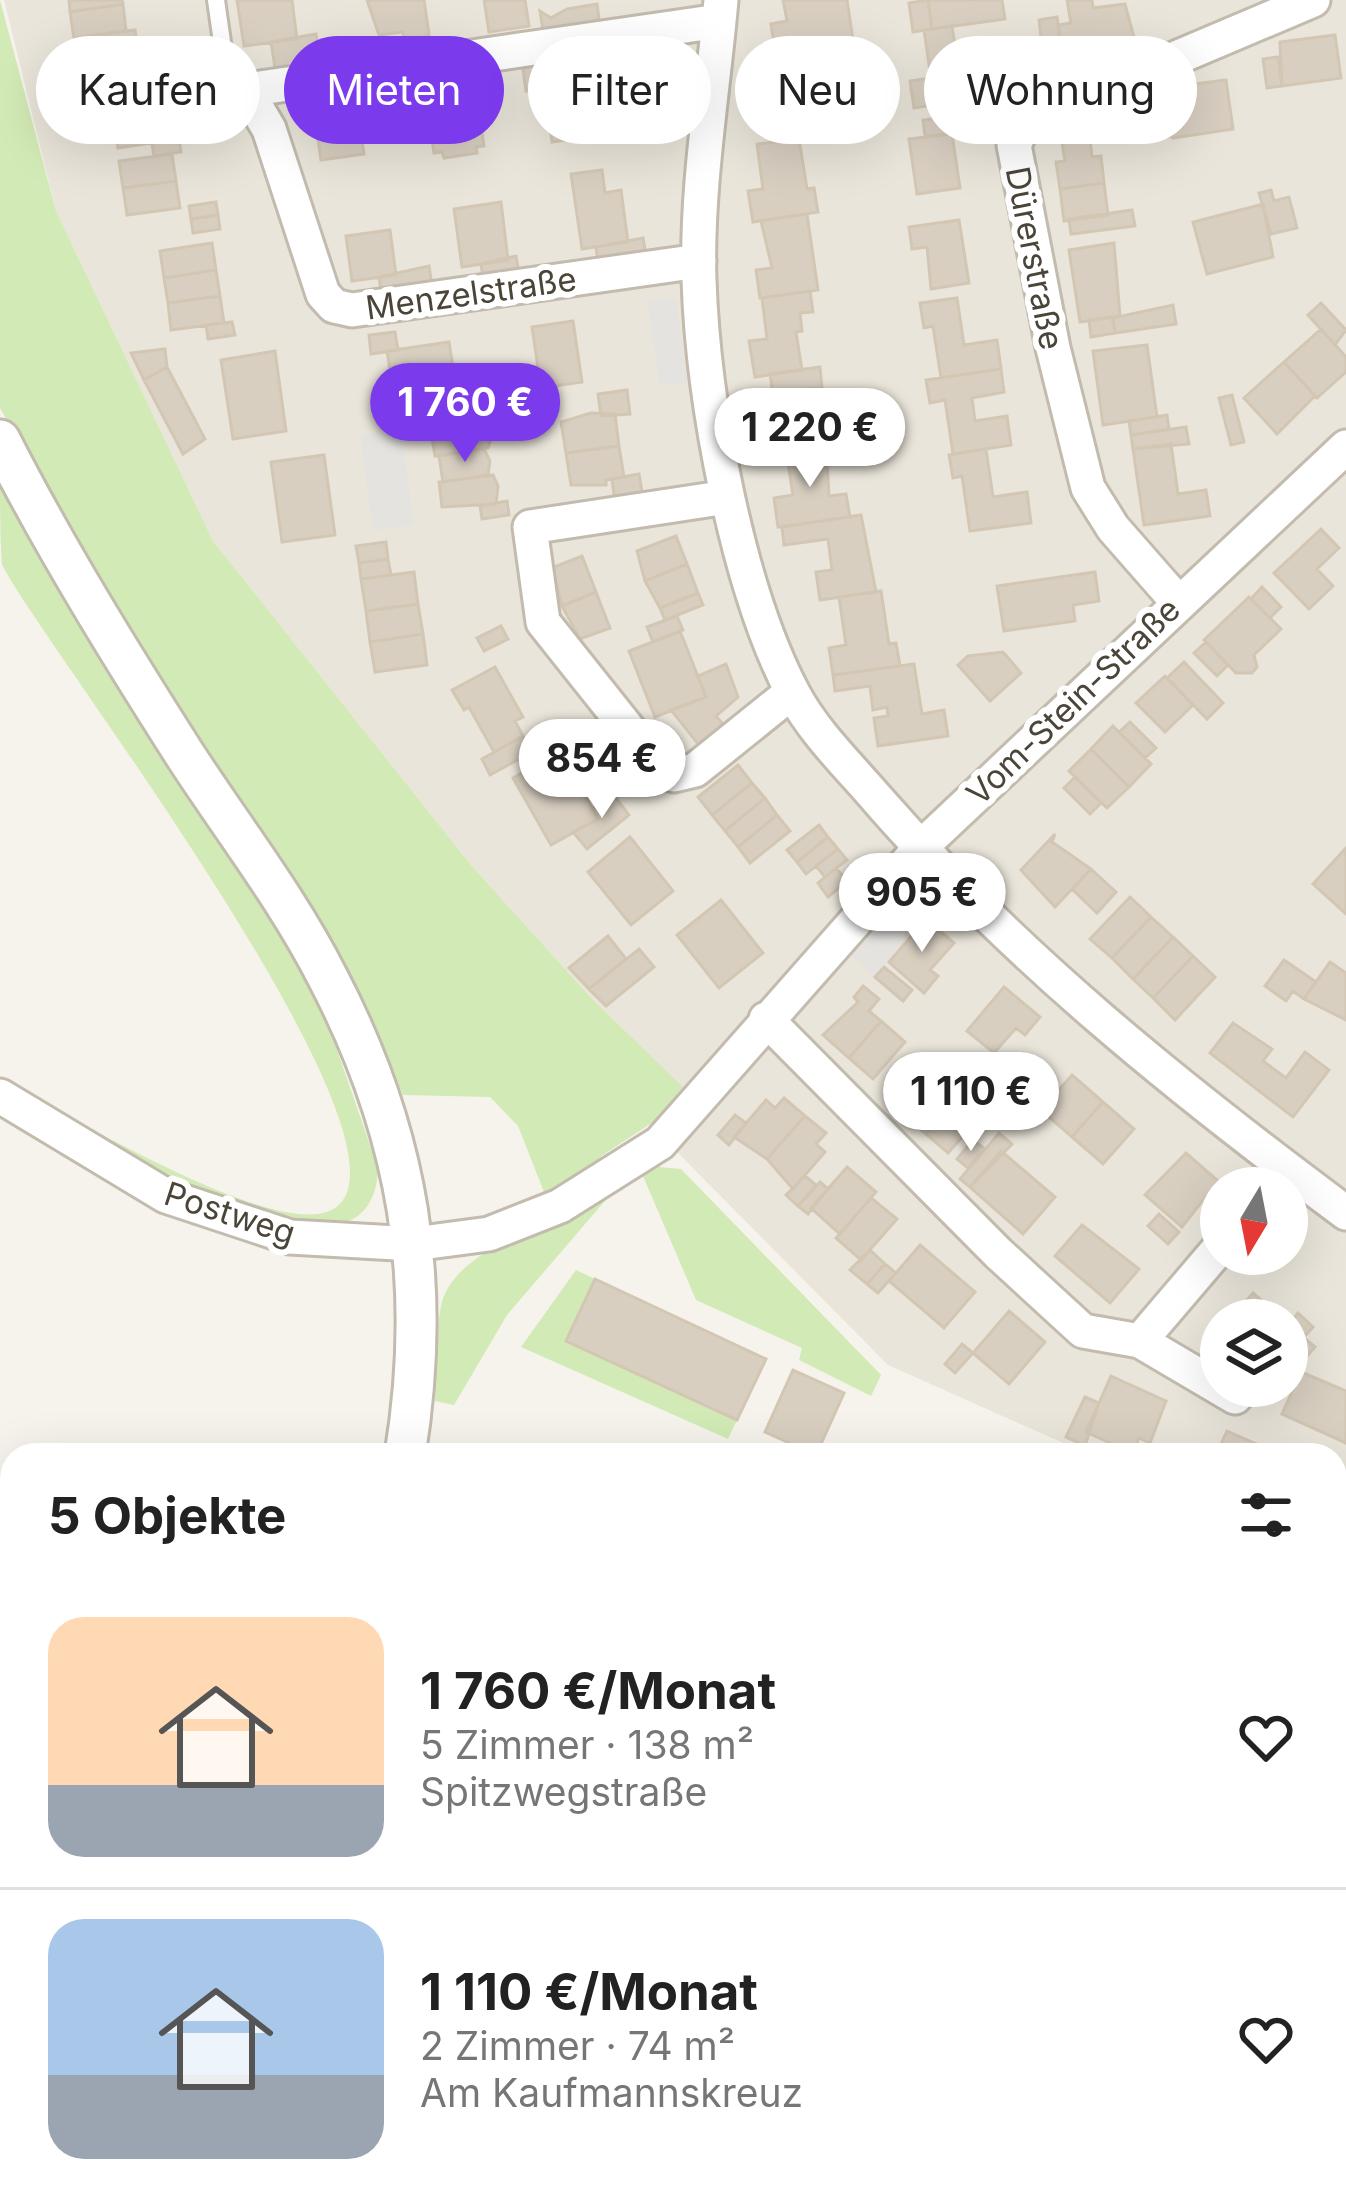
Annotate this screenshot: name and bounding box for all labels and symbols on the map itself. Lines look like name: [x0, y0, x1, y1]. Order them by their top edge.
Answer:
street label: Dürerstraße: [998, 163, 1072, 353]
street label: Menzelstraße: [363, 258, 579, 328]
pin: 1 760 €: [354, 363, 576, 465]
pin: 1 220 €: [699, 388, 921, 490]
street label: Vom-Stein-Straße: [958, 589, 1188, 813]
pin: 854 €: [518, 719, 686, 821]
pin: 905 €: [838, 853, 1006, 955]
pin: 1 110 €: [860, 1052, 1082, 1154]
north arrow: [1200, 1167, 1308, 1275]
street label: Postweg: [159, 1173, 301, 1253]

